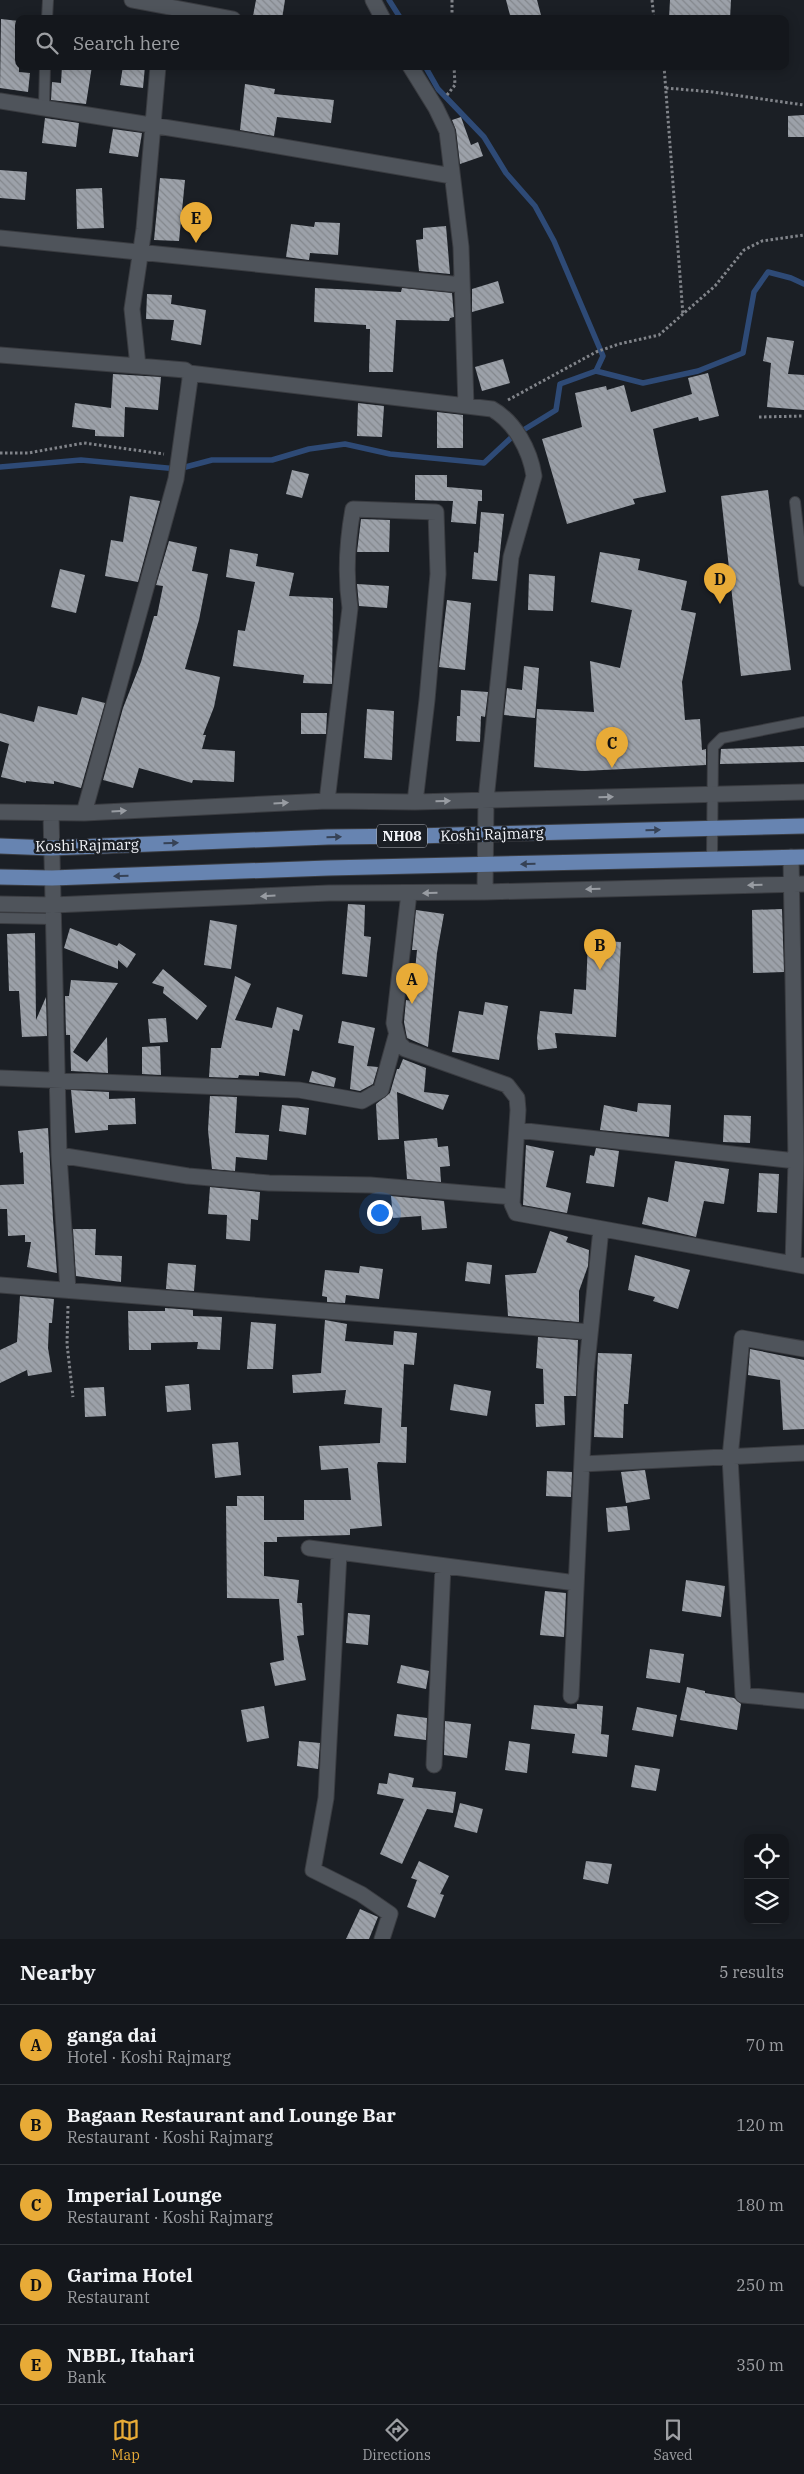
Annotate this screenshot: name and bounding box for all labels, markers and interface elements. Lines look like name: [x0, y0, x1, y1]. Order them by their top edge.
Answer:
search box: [15, 15, 789, 70]
icon: search: [33, 29, 61, 57]
text: Search here: [73, 31, 180, 55]
pin: E: [180, 202, 212, 243]
pin: D: [704, 563, 736, 604]
pin: C: [596, 727, 628, 768]
one-way arrow: [598, 793, 614, 801]
one-way arrow: [436, 797, 452, 805]
one-way arrow: [273, 799, 289, 807]
one-way arrow: [111, 807, 127, 815]
street label: Koshi Rajmarg: [440, 823, 544, 845]
road number: NH08: [377, 824, 427, 848]
one-way arrow: [646, 825, 662, 833]
one-way arrow: [326, 833, 342, 841]
street label: Koshi Rajmarg: [35, 835, 139, 855]
one-way arrow: [163, 839, 179, 847]
one-way arrow: [520, 860, 536, 868]
one-way arrow: [112, 872, 128, 880]
one-way arrow: [747, 881, 763, 889]
one-way arrow: [585, 885, 601, 893]
one-way arrow: [422, 889, 438, 897]
one-way arrow: [260, 892, 276, 900]
pin: B: [584, 929, 616, 970]
pin: A: [396, 963, 428, 1004]
your location: [367, 1200, 393, 1226]
map controls: [744, 1834, 789, 1924]
button: locate: [744, 1834, 789, 1879]
button: layers: [744, 1879, 789, 1924]
text: Nearby: [20, 1958, 96, 1986]
text: 5 results: [719, 1962, 784, 1982]
text: ganga dai: [67, 2023, 157, 2047]
text: A: [30, 2035, 42, 2055]
text: 70 m: [746, 2035, 784, 2055]
text: Hotel · Koshi Rajmarg: [67, 2047, 231, 2067]
text: Bagaan Restaurant and Lounge Bar: [67, 2103, 396, 2127]
text: B: [30, 2115, 42, 2135]
text: 120 m: [736, 2115, 784, 2135]
text: Restaurant · Koshi Rajmarg: [67, 2127, 273, 2147]
text: Imperial Lounge: [67, 2183, 222, 2207]
text: C: [31, 2195, 41, 2215]
text: 180 m: [736, 2195, 784, 2215]
text: Restaurant · Koshi Rajmarg: [67, 2207, 273, 2227]
text: Garima Hotel: [67, 2263, 193, 2287]
text: D: [30, 2275, 42, 2295]
text: 250 m: [736, 2275, 784, 2295]
text: Restaurant: [67, 2287, 150, 2307]
text: NBBL, Itahari: [67, 2343, 195, 2367]
text: E: [31, 2355, 41, 2375]
text: 350 m: [736, 2355, 784, 2375]
text: Bank: [67, 2367, 106, 2387]
tab: Map: [111, 2416, 140, 2464]
tab: Directions: [362, 2416, 431, 2464]
tab: Saved: [653, 2416, 693, 2464]

